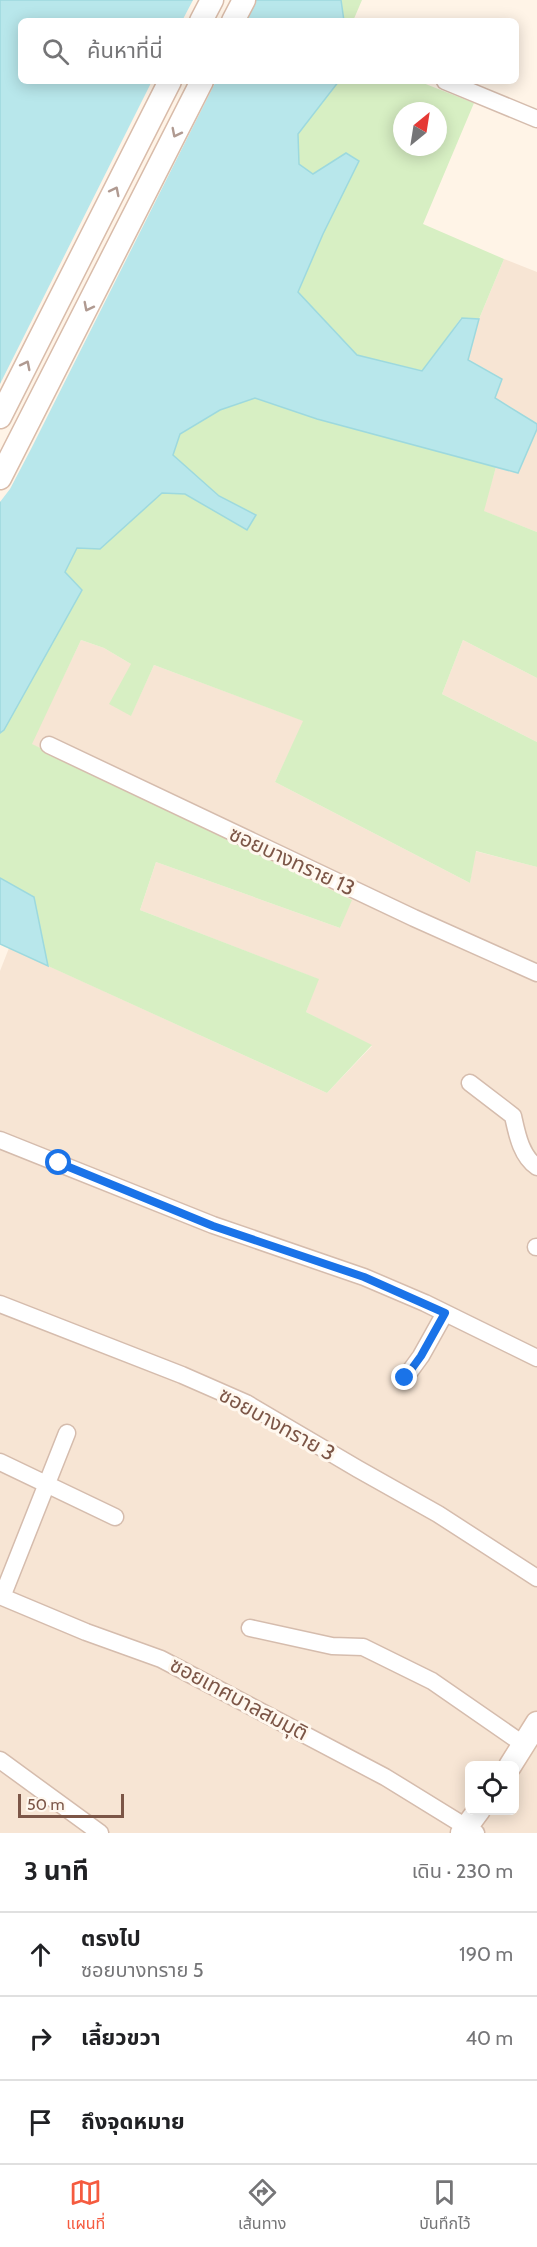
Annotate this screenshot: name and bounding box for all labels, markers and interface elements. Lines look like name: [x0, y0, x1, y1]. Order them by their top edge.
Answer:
search box: [18, 18, 519, 84]
icon: search: [39, 35, 72, 68]
text: ค้นหาที่นี่: [87, 37, 163, 64]
north arrow: [393, 102, 447, 156]
one-way arrow: [172, 127, 183, 138]
one-way arrow: [107, 187, 119, 198]
one-way arrow: [83, 301, 95, 312]
one-way arrow: [19, 361, 31, 372]
street label: ซอยบางทราย 13: [225, 821, 359, 901]
route start: [45, 1149, 71, 1175]
route end: [391, 1364, 417, 1390]
street label: ซอยบางทราย 3: [215, 1381, 340, 1466]
street label: ซอยเทศบาลสมมุติ: [165, 1652, 313, 1746]
map controls: [465, 1761, 519, 1815]
button: locate: [465, 1761, 519, 1815]
scale bar: [18, 1791, 124, 1818]
text: 50 m: [27, 1795, 64, 1814]
text: 3 นาที: [24, 1855, 89, 1887]
text: เดิน · 230 m: [412, 1859, 513, 1883]
text: ตรงไป: [81, 1925, 141, 1952]
icon: ahead: [24, 1938, 57, 1971]
text: 190 m: [459, 1942, 513, 1966]
text: ซอยบางทราย 5: [81, 1958, 204, 1982]
icon: right: [24, 2022, 57, 2055]
text: เลี้ยวขวา: [81, 2024, 161, 2051]
text: 40 m: [465, 2026, 513, 2050]
icon: arrive: [24, 2106, 57, 2139]
text: ถึงจุดหมาย: [81, 2108, 185, 2135]
tab: แผนที่: [66, 2176, 105, 2236]
tab: เส้นทาง: [238, 2176, 286, 2236]
tab: บันทึกไว้: [419, 2176, 471, 2236]

